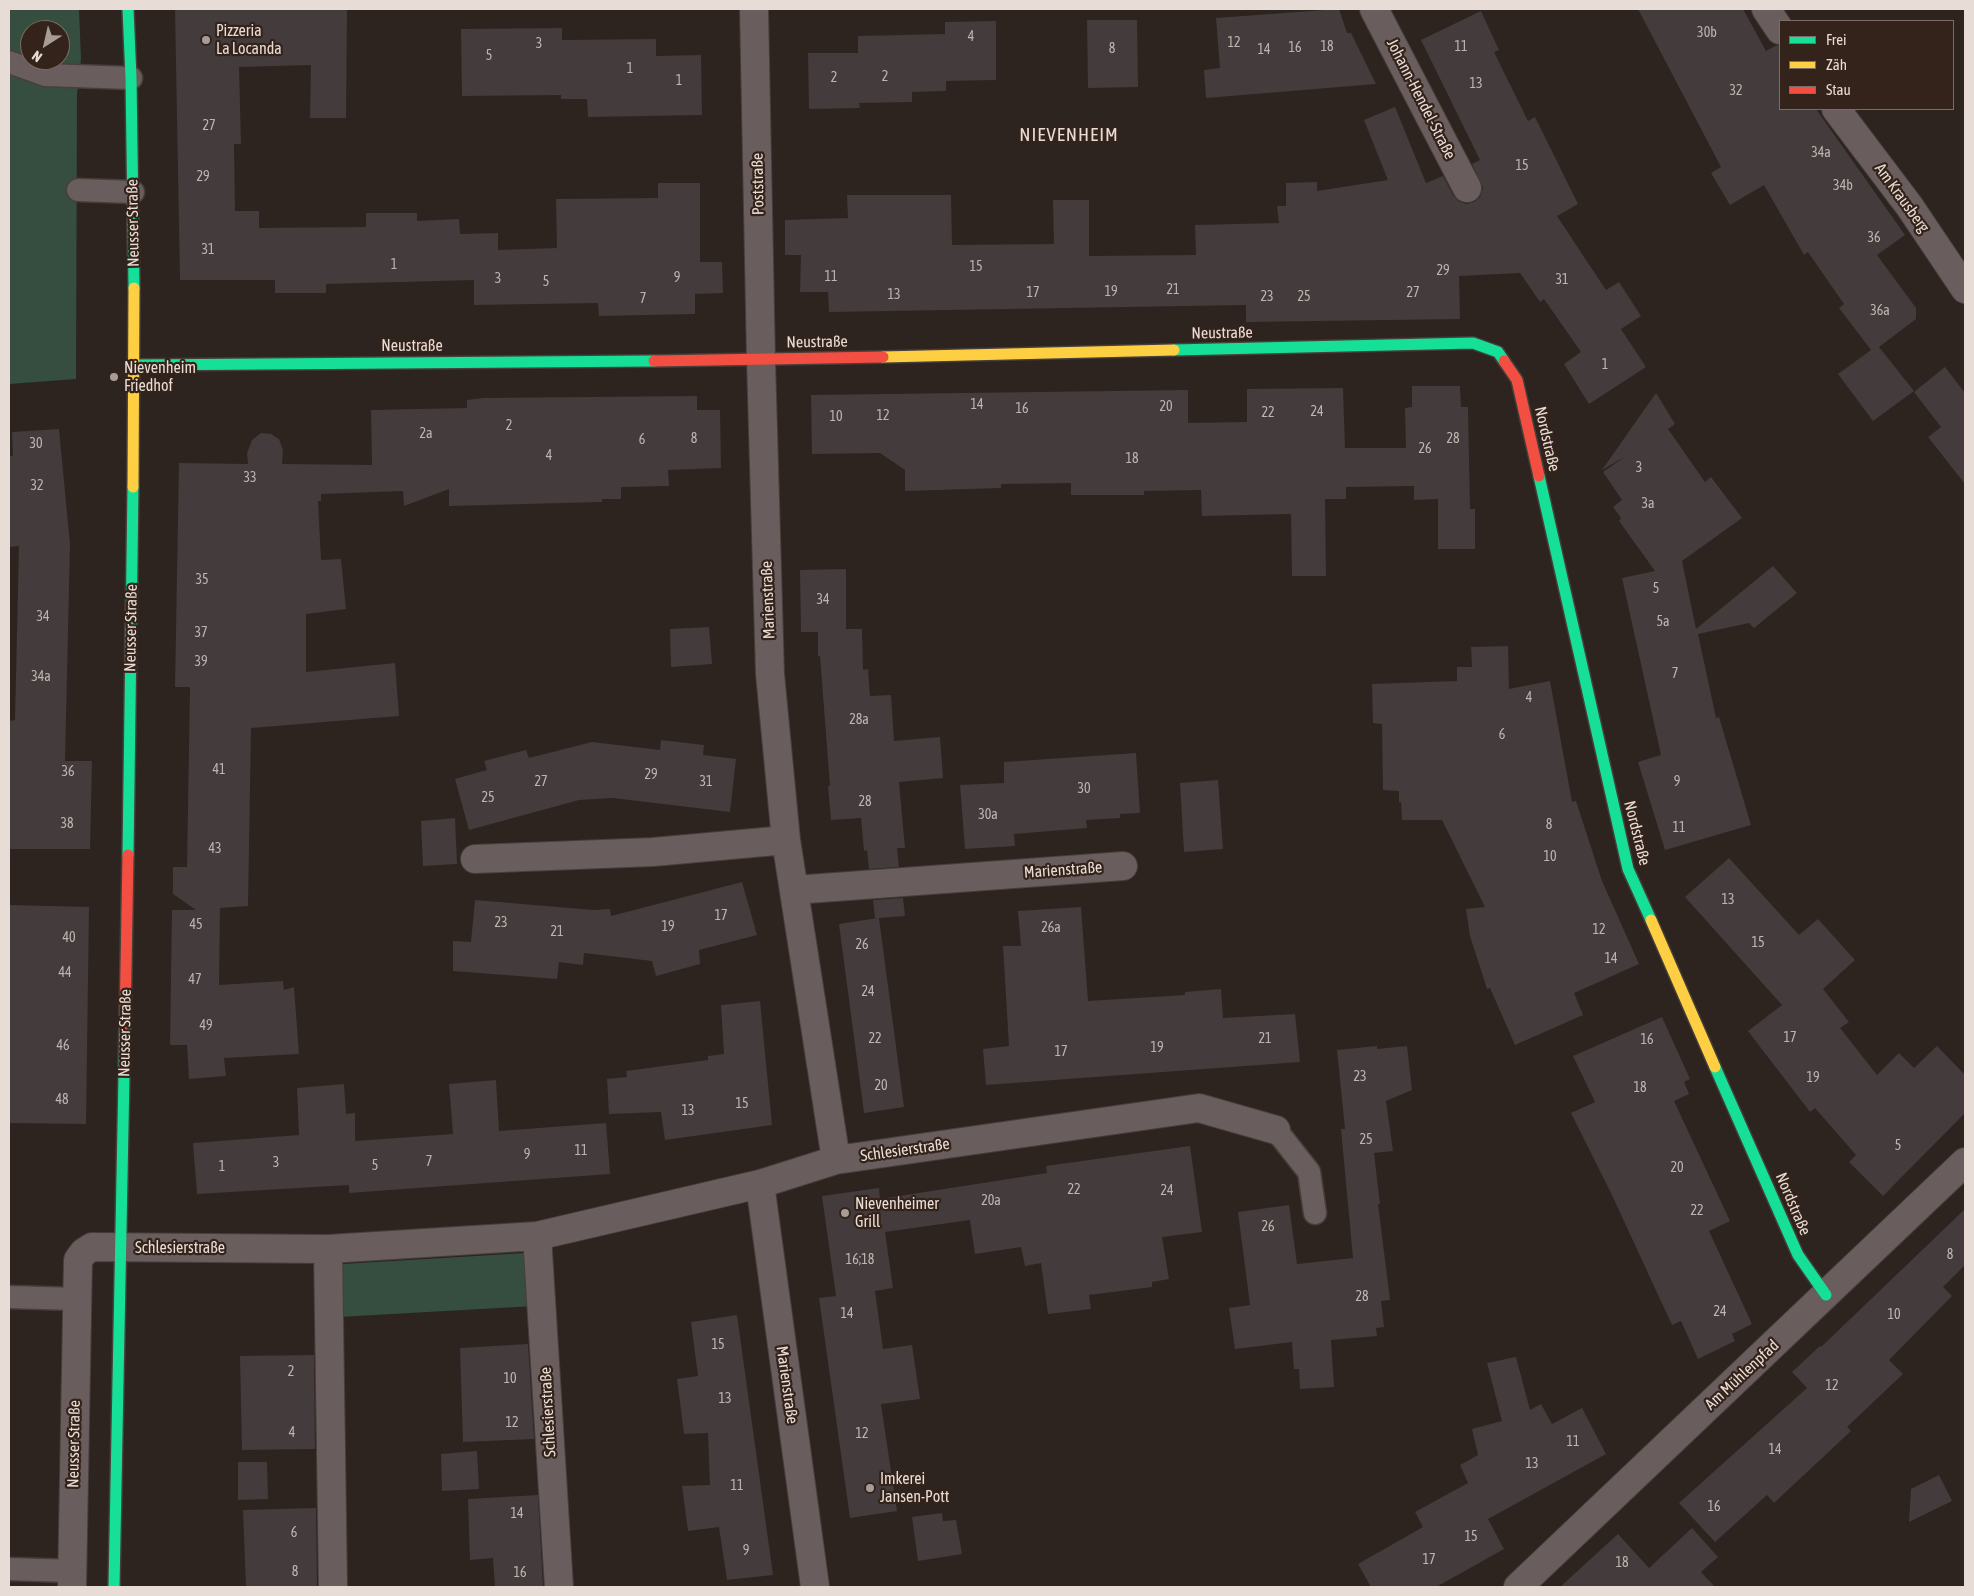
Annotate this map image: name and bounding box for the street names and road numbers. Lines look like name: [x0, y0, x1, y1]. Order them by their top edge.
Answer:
street label: Johann-Hendel-Straße: [1382, 36, 1460, 162]
street label: Poststraße: [748, 153, 768, 215]
street label: Am Krausberg: [1871, 160, 1933, 236]
street label: Neusser Straße: [123, 179, 143, 267]
street label: Neustraße: [1191, 323, 1253, 343]
street label: Neustraße: [786, 332, 848, 352]
street label: Neustraße: [381, 336, 443, 356]
street label: Nordstraße: [1530, 405, 1564, 473]
street label: Marienstraße: [757, 560, 779, 640]
street label: Neusser Straße: [121, 584, 141, 672]
street label: Nordstraße: [1620, 799, 1654, 867]
street label: Marienstraße: [1023, 858, 1103, 882]
street label: Neusser Straße: [115, 989, 135, 1077]
street label: Schlesierstraße: [859, 1134, 951, 1166]
street label: Nordstraße: [1771, 1170, 1815, 1238]
street label: Schlesierstraße: [135, 1238, 225, 1258]
street label: Am Mühlenpfad: [1701, 1336, 1783, 1414]
street label: Marienstraße: [772, 1345, 802, 1425]
street label: Schlesierstraße: [536, 1367, 560, 1457]
street label: Neusser Straße: [64, 1400, 84, 1488]

